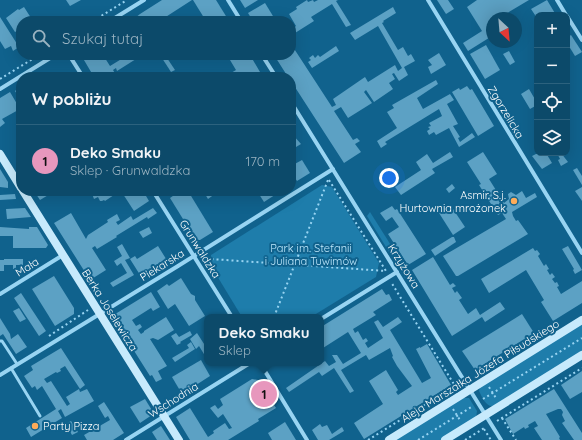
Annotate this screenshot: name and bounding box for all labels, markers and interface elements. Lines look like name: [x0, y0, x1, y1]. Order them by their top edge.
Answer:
north arrow: [486, 12, 522, 48]
map controls: [534, 12, 570, 156]
button: +: [534, 12, 570, 48]
search box: [16, 16, 296, 60]
icon: search: [30, 27, 52, 49]
text: Szukaj tutaj: [62, 29, 143, 48]
button: −: [534, 48, 570, 84]
street label: Zgorzelicka: [485, 83, 527, 141]
button: locate: [534, 84, 570, 120]
text: W pobliżu: [32, 88, 112, 109]
button: layers: [534, 120, 570, 156]
text: Deko Smaku: [70, 143, 161, 162]
text: 1: [42, 153, 48, 169]
text: 170 m: [245, 153, 280, 169]
text: Sklep · Grunwaldzka: [70, 162, 190, 178]
your location: [379, 168, 399, 188]
place label: Asmir. S.j. Hurtownia mrożonek: [400, 188, 506, 215]
marker: Asmir. S.j. Hurtownia mrożonek: [509, 196, 519, 206]
street label: Grunwaldzka: [176, 217, 224, 281]
park label: Park im. Stefanii i Juliana Tuwimów: [265, 241, 357, 268]
street label: Krzyżowa: [385, 241, 423, 291]
street label: Piekarska: [137, 246, 187, 284]
street label: Mała: [13, 254, 41, 280]
street label: Berka Joselewicza: [79, 266, 141, 354]
popup: [204, 314, 324, 366]
street label: Aleja Marszałka Józefa Piłsudskiego: [398, 316, 562, 426]
text: Deko Smaku: [219, 323, 309, 342]
text: Sklep: [219, 342, 251, 358]
street label: Wschodnia: [145, 379, 201, 421]
pin: 1: [251, 379, 277, 409]
place label: Party Pizza: [43, 419, 100, 433]
marker: Party Pizza: [30, 421, 40, 431]

